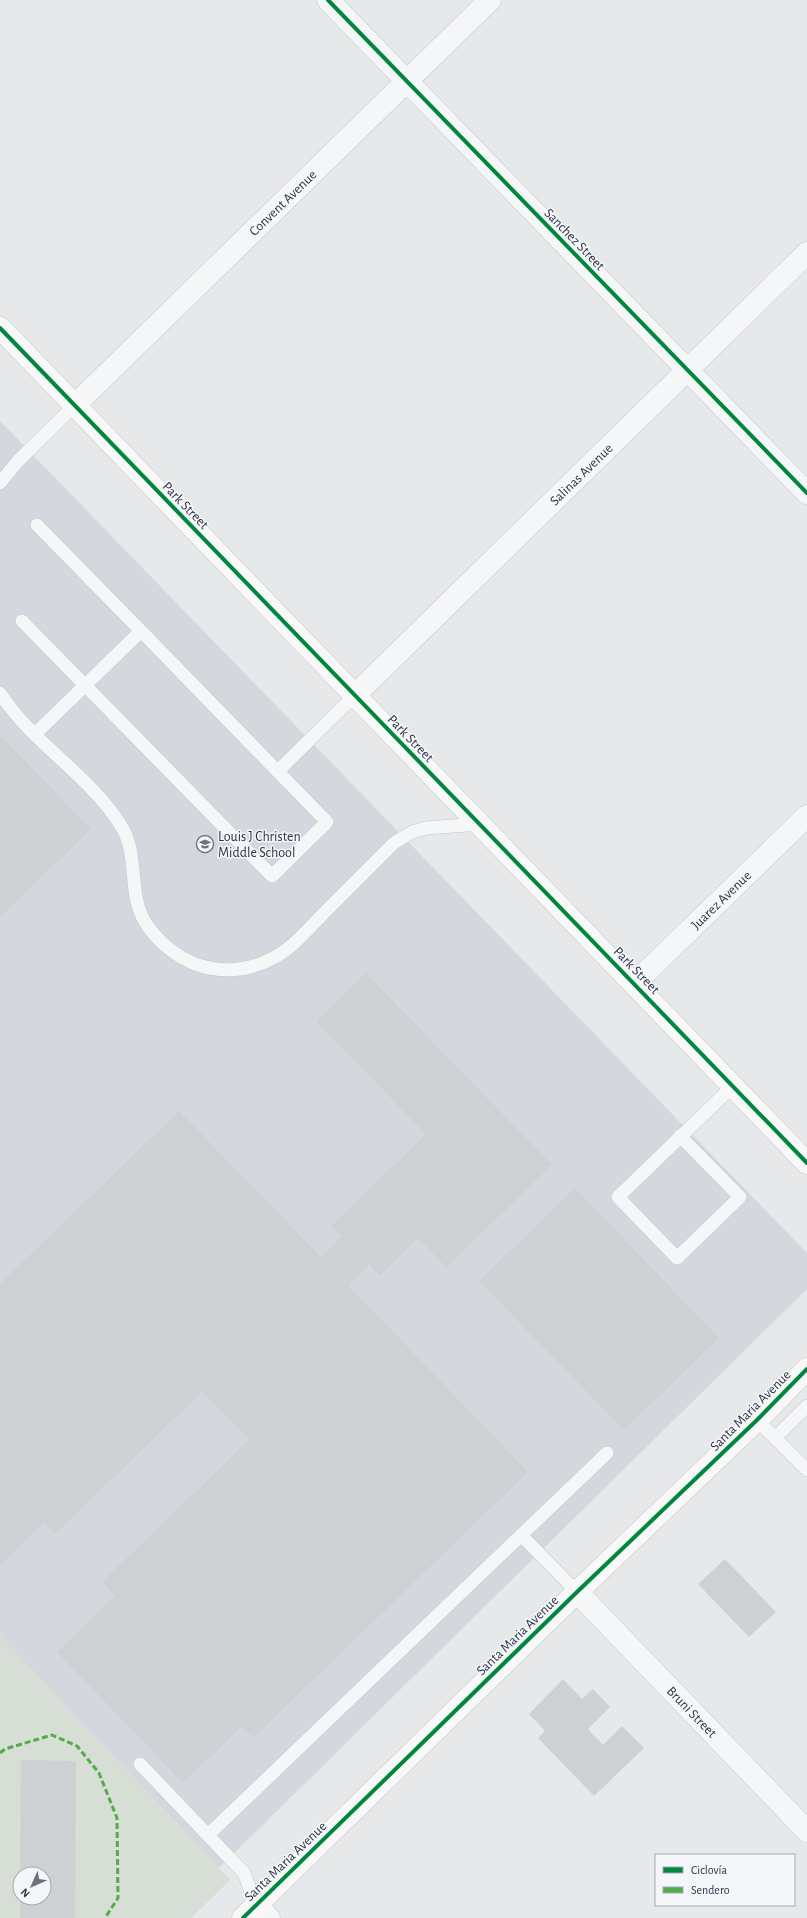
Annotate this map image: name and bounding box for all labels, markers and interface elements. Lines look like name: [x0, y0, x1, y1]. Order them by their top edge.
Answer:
street label: Convent Avenue: [247, 168, 320, 239]
street label: Sanchez Street: [541, 206, 607, 274]
street label: Salinas Avenue: [548, 441, 616, 508]
street label: Park Street: [160, 479, 211, 532]
street label: Park Street: [385, 712, 436, 765]
place label: Louis J Christen Middle School: [218, 830, 301, 860]
school or university icon: Louis J Christen Middle School: [195, 834, 215, 854]
street label: Juarez Avenue: [689, 868, 754, 932]
street label: Park Street: [611, 944, 662, 997]
street label: Santa Maria Avenue: [708, 1368, 794, 1454]
street label: Santa Maria Avenue: [474, 1593, 561, 1678]
street label: Bruni Street: [664, 1684, 719, 1741]
street label: Santa Maria Avenue: [242, 1819, 329, 1904]
legend: [655, 1854, 795, 1906]
text: Ciclovía: [691, 1864, 727, 1876]
north arrow: [12, 1866, 52, 1906]
text: Sendero: [691, 1884, 730, 1896]
text: N: [19, 1886, 32, 1899]

